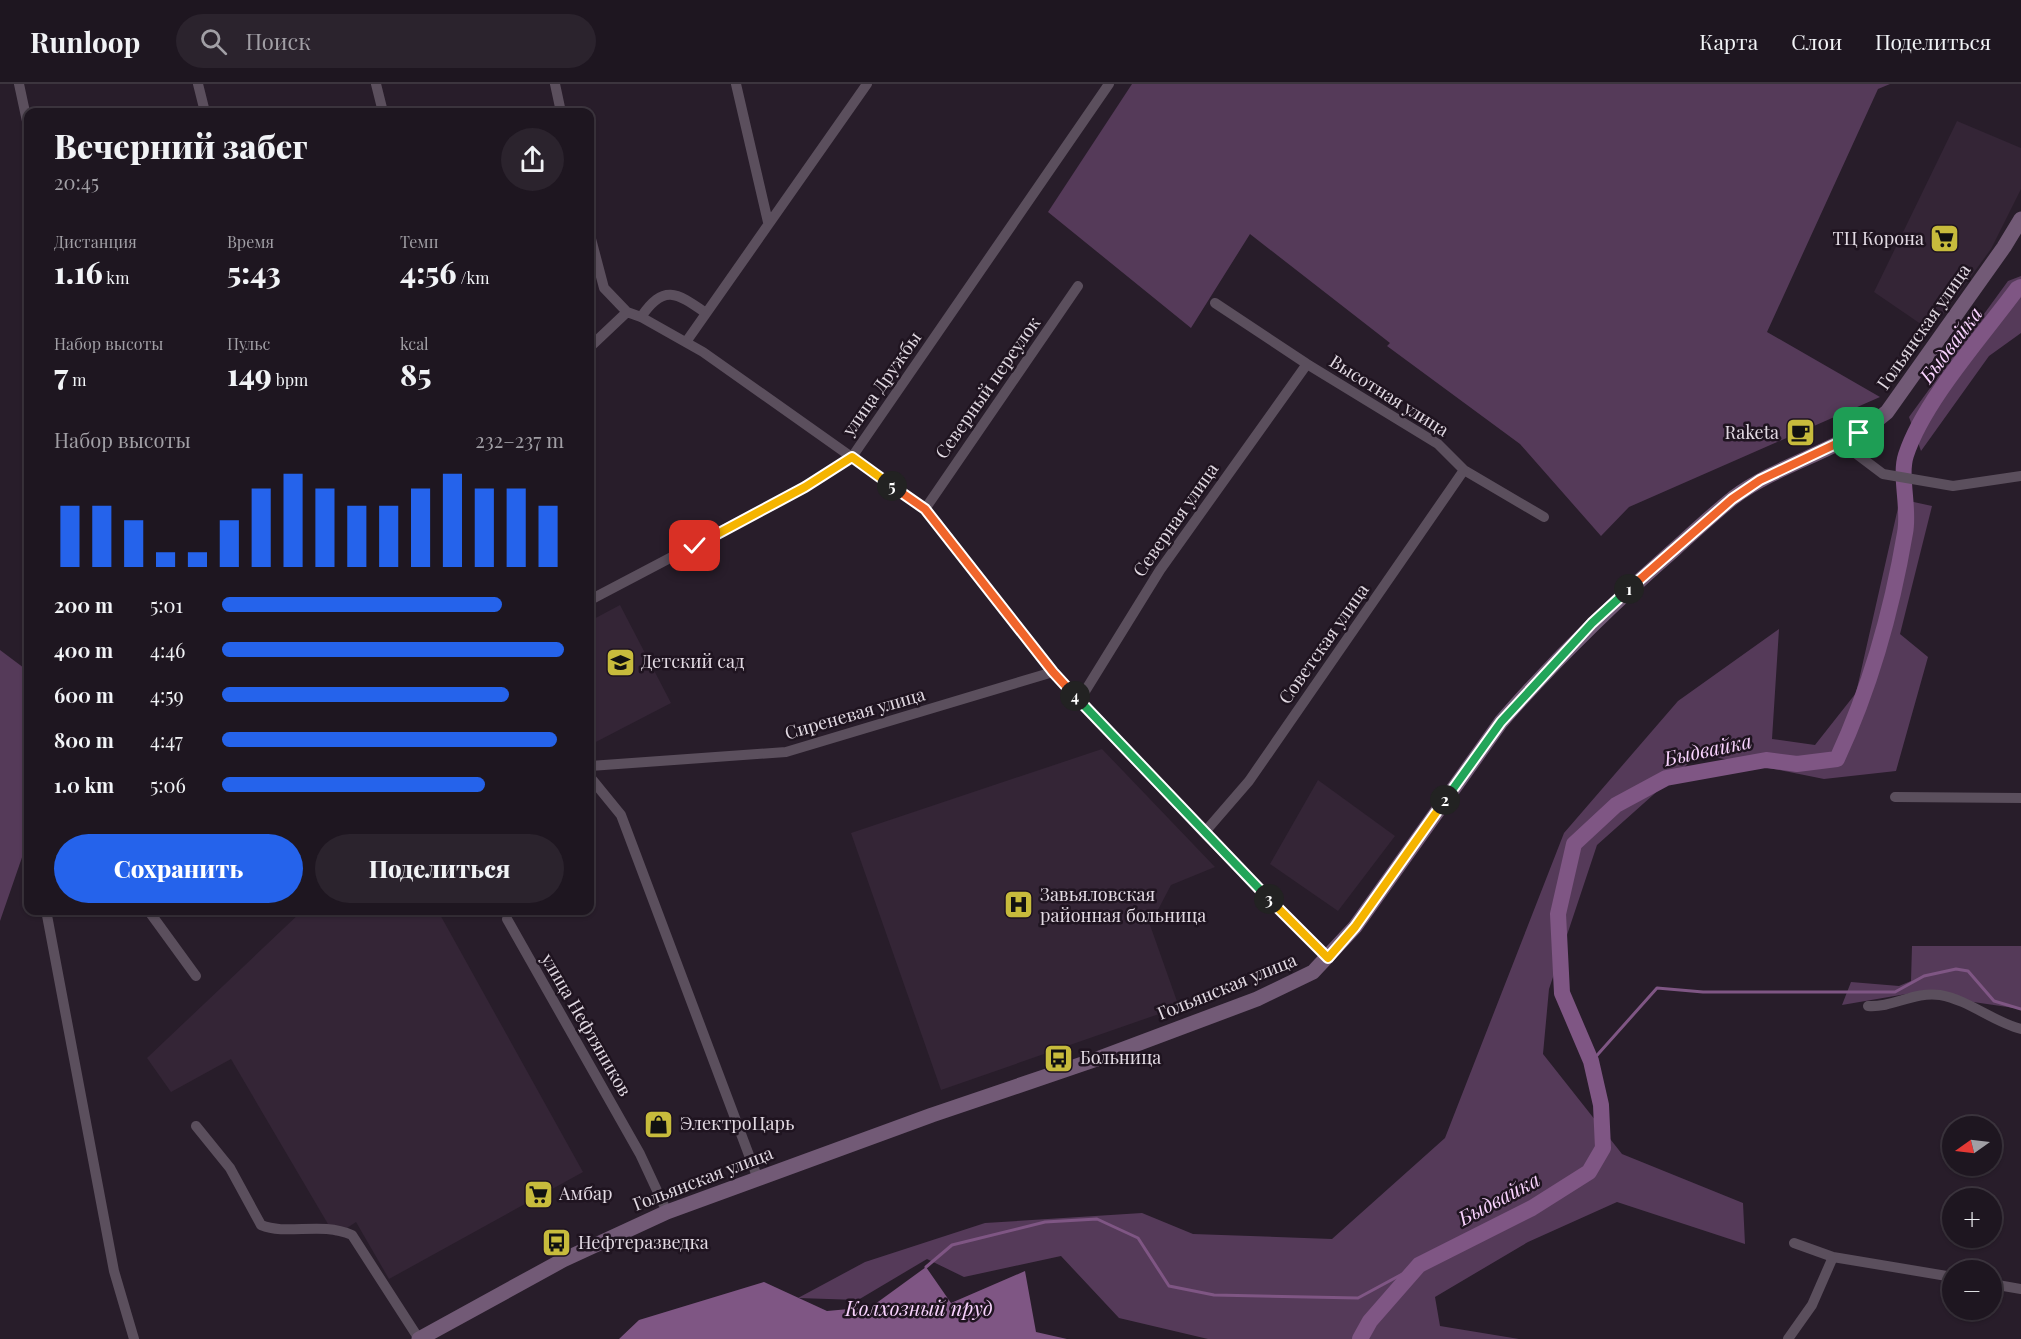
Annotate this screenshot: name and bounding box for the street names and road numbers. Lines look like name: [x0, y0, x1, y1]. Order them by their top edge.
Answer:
street label: Гольянская улица: [1871, 259, 1976, 394]
street label: Северный переулок: [929, 312, 1045, 463]
street label: улица Дружбы: [836, 326, 926, 441]
street label: Высотная улица: [1325, 349, 1454, 441]
street label: Северная улица: [1127, 458, 1223, 581]
street label: Советская улица: [1273, 578, 1374, 708]
street label: Сиреневая улица: [782, 682, 928, 745]
street label: Гольянская улица: [1153, 947, 1300, 1025]
street label: улица Нефтяников: [536, 948, 638, 1100]
street label: Гольянская улица: [629, 1140, 776, 1216]

